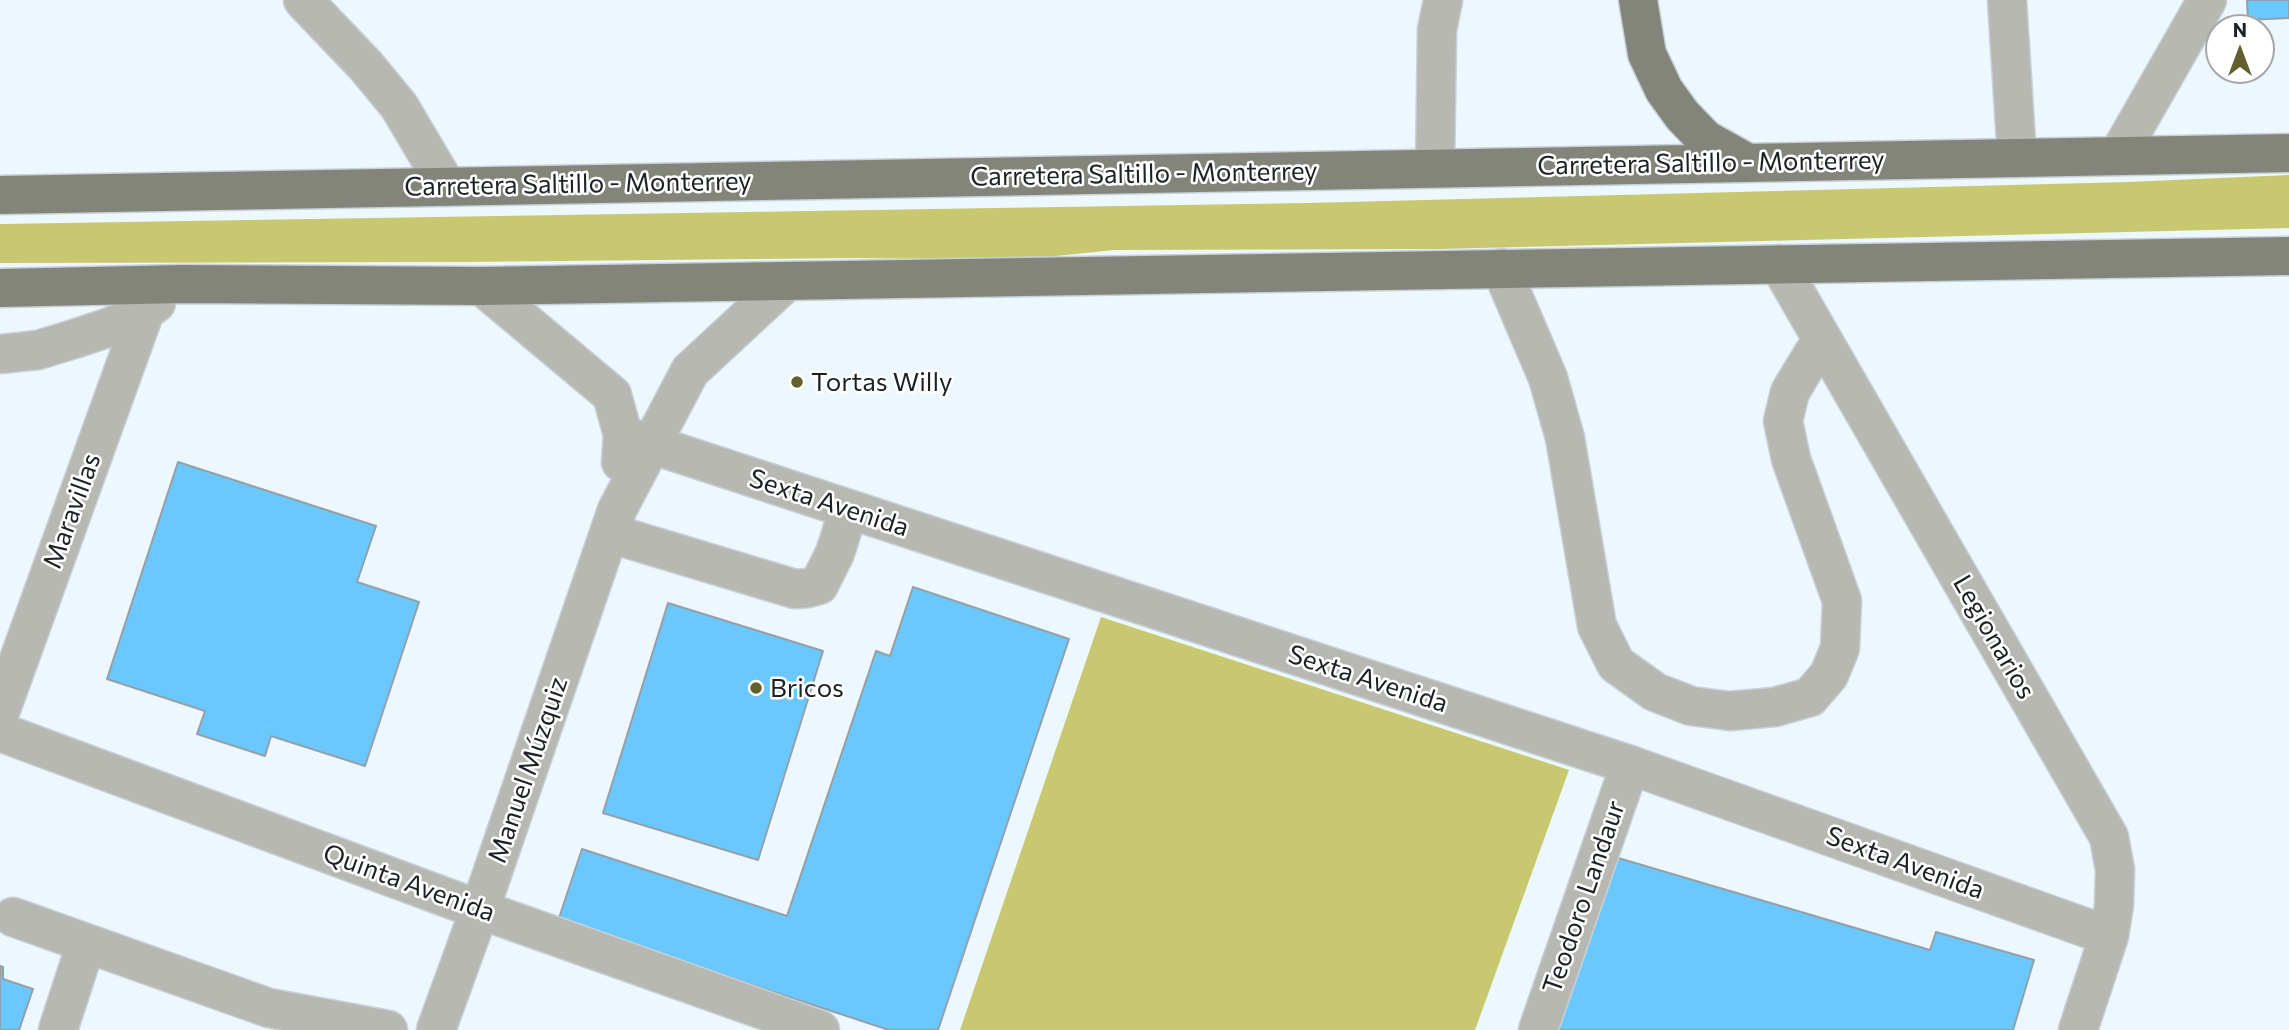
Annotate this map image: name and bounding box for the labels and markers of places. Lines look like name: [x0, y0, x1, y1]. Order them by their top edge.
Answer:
place label: Tortas Willy: [811, 366, 953, 398]
marker: Tortas Willy: [789, 374, 805, 390]
place label: Bricos: [770, 672, 844, 704]
marker: Bricos: [748, 680, 764, 696]

